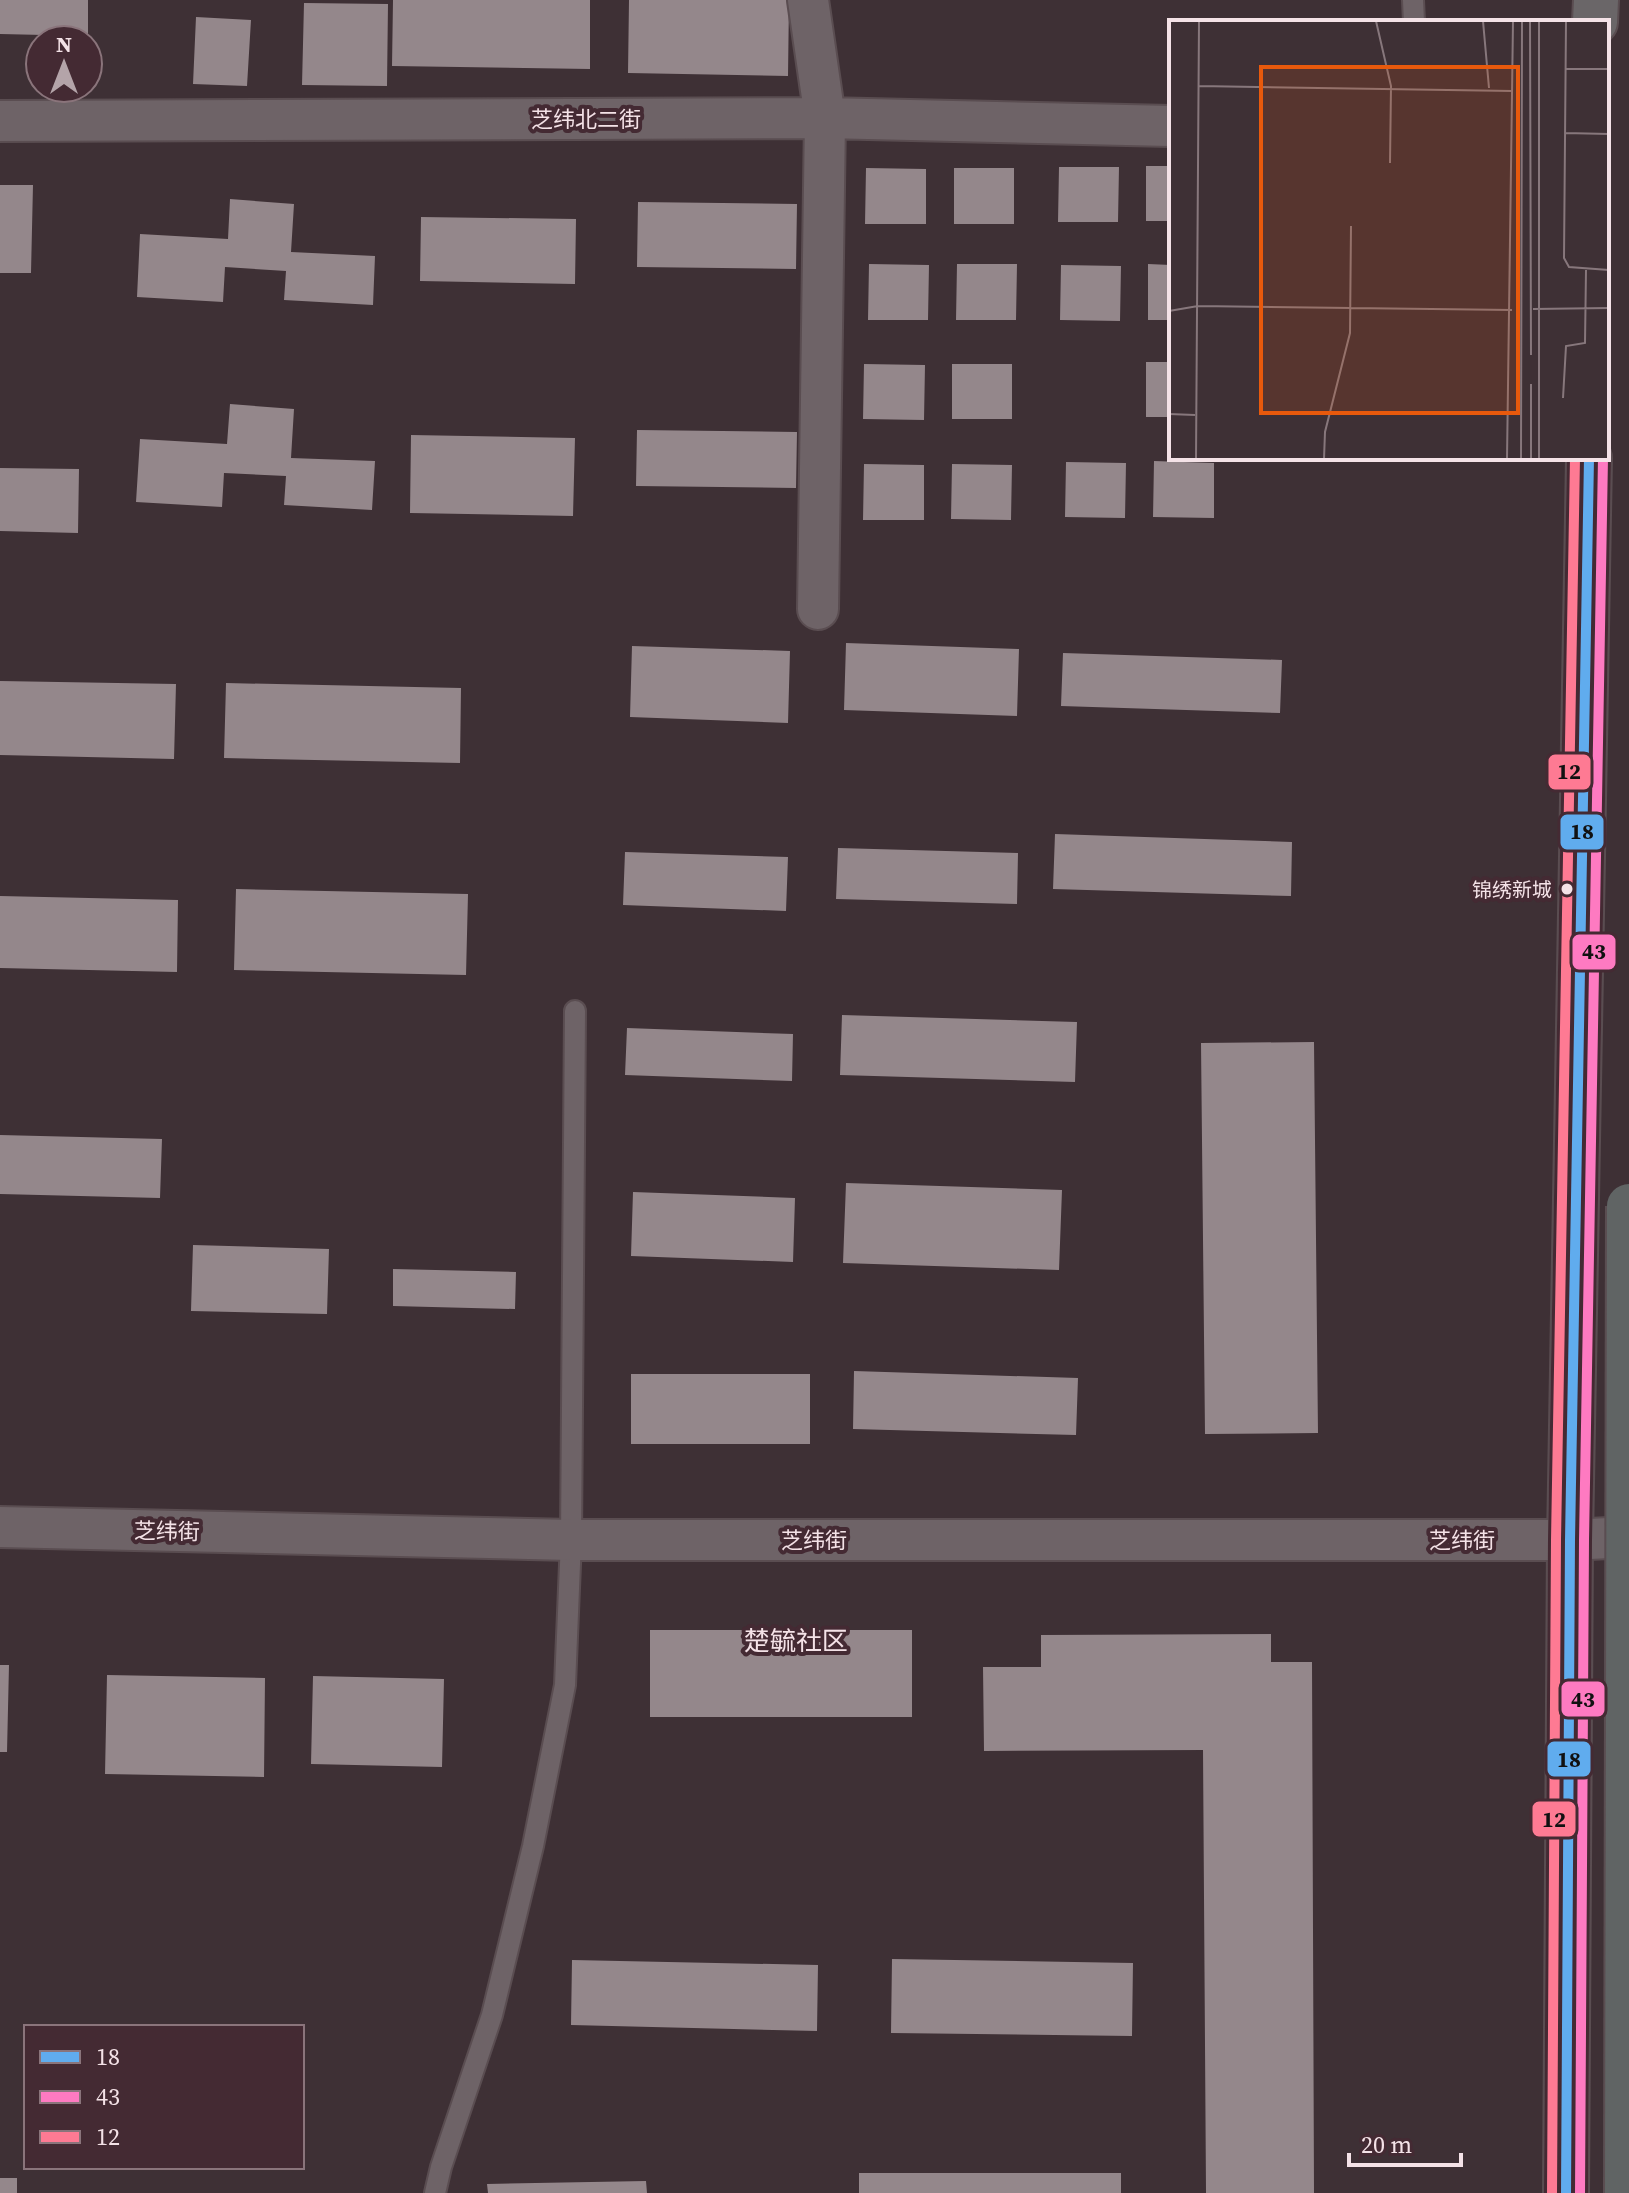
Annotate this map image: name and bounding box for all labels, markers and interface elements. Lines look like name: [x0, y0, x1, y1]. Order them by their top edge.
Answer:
inset map: [1169, 20, 1609, 460]
north arrow: [24, 24, 104, 104]
text: N: [56, 29, 72, 59]
street label: 芝纬北二街: [531, 104, 641, 134]
line badge: 12: [1547, 753, 1592, 791]
text: 12: [1557, 756, 1581, 786]
line badge: 18: [1559, 813, 1605, 851]
text: 18: [1570, 816, 1594, 846]
place label: 锦绣新城: [1472, 876, 1552, 904]
marker: 锦绣新城: [1559, 881, 1575, 897]
line badge: 43: [1571, 933, 1617, 971]
text: 43: [1582, 936, 1606, 966]
street label: 芝纬街: [134, 1515, 200, 1547]
street label: 芝纬街: [781, 1525, 847, 1555]
street label: 芝纬街: [1429, 1525, 1495, 1555]
district label: 楚毓社区: [744, 1623, 848, 1659]
line badge: 43: [1560, 1680, 1606, 1718]
text: 43: [1571, 1684, 1595, 1714]
line badge: 18: [1546, 1740, 1592, 1778]
text: 18: [1557, 1744, 1581, 1774]
line badge: 12: [1531, 1800, 1577, 1838]
text: 12: [1542, 1804, 1566, 1834]
legend: [24, 2025, 304, 2169]
text: 18: [96, 2040, 120, 2073]
text: 43: [96, 2080, 120, 2113]
scale bar: [1349, 2117, 1461, 2167]
text: 12: [96, 2120, 120, 2153]
text: 20 m: [1361, 2128, 1412, 2161]

